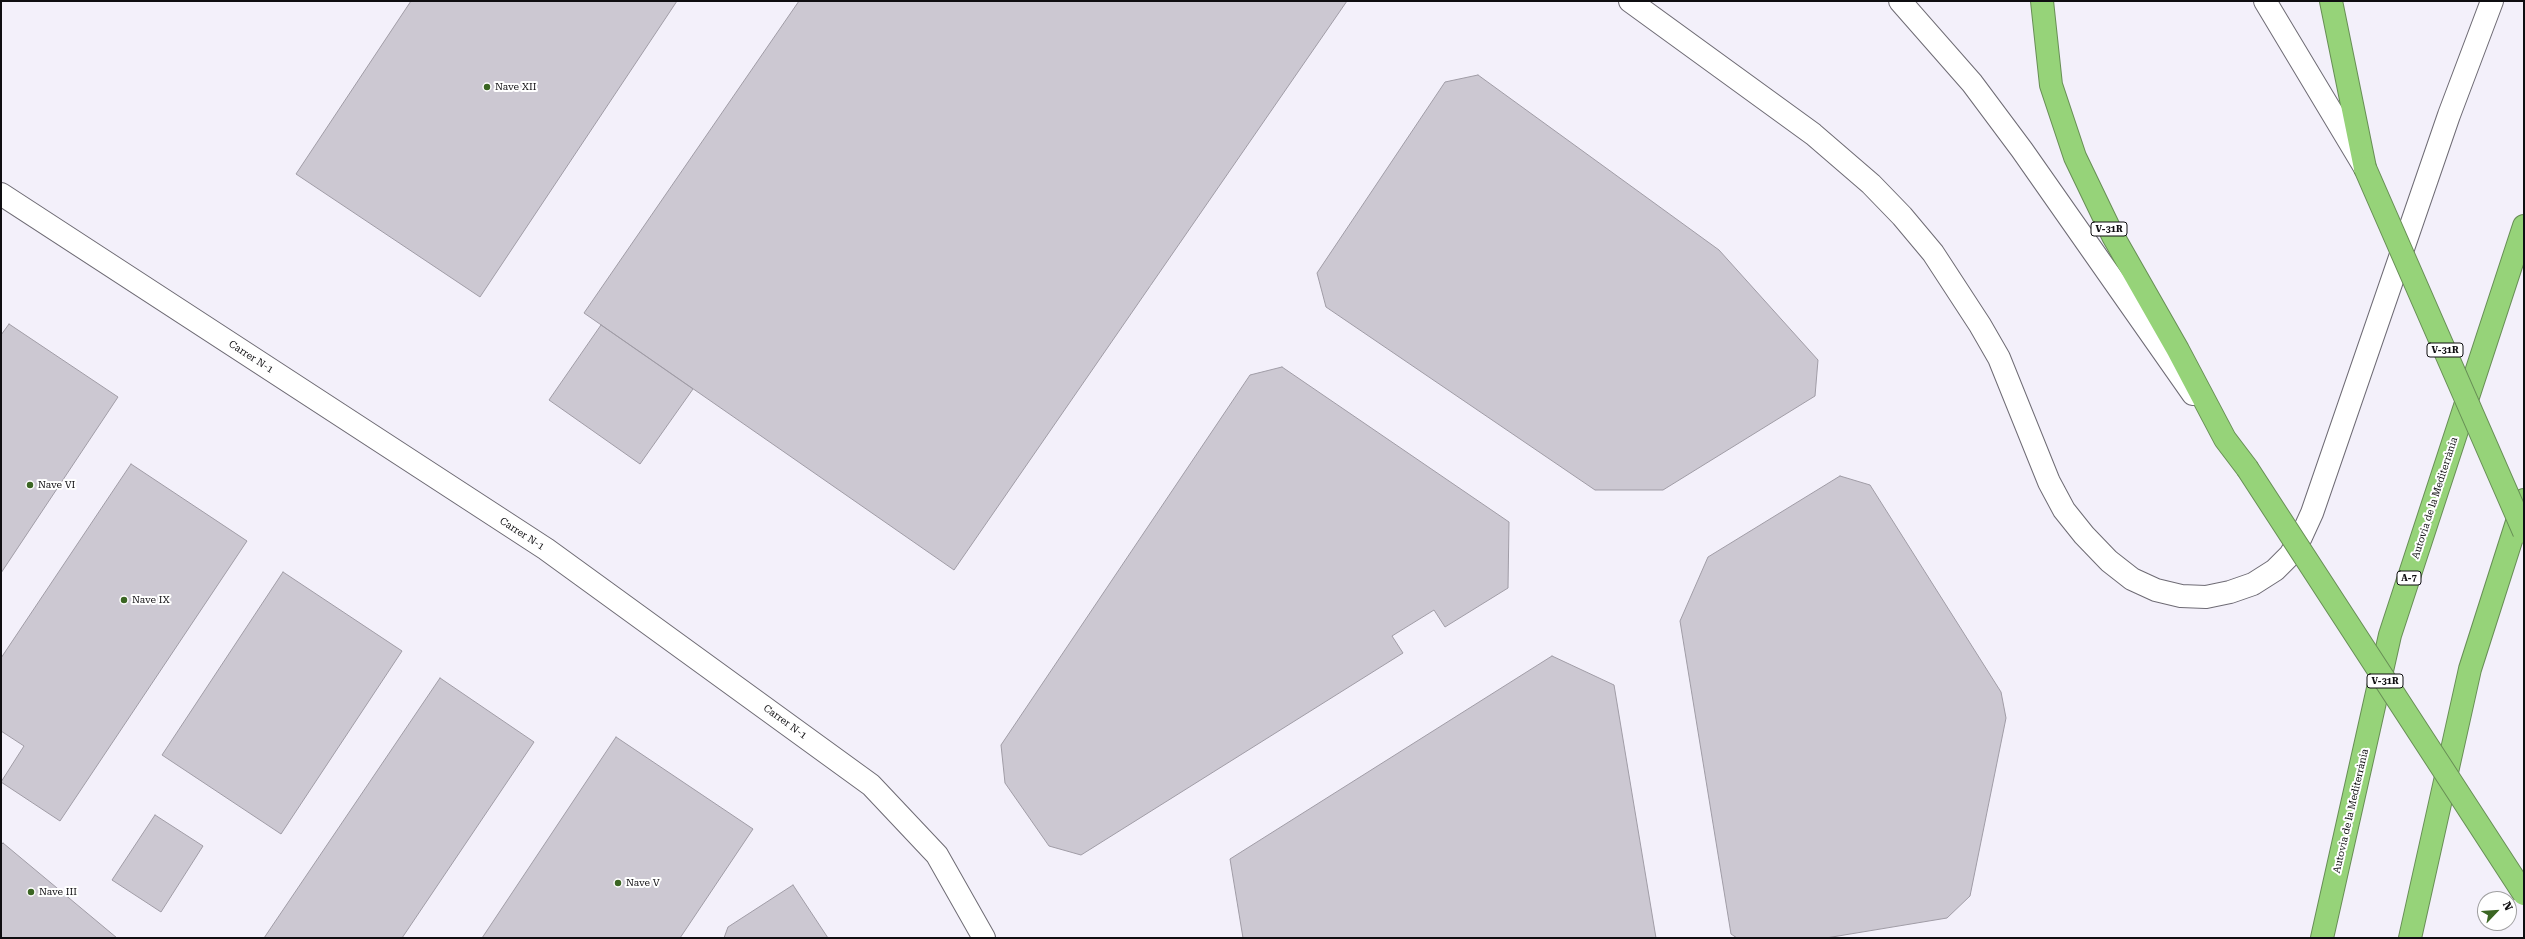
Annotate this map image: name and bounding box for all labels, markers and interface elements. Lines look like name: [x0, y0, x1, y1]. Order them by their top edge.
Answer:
place label: Nave XII: [495, 81, 537, 93]
marker: Nave XII: [482, 82, 492, 92]
road number: V-31R: [2091, 222, 2127, 236]
street label: Carrer N-1: [226, 338, 276, 376]
road number: V-31R: [2427, 343, 2463, 357]
street label: Autovia de la Mediterrània: [2410, 436, 2460, 560]
place label: Nave VI: [38, 479, 75, 491]
marker: Nave VI: [25, 480, 35, 490]
street label: Carrer N-1: [497, 515, 547, 553]
road number: A-7: [2397, 571, 2421, 585]
place label: Nave IX: [132, 594, 170, 606]
marker: Nave IX: [119, 595, 129, 605]
road number: V-31R: [2367, 674, 2403, 688]
street label: Carrer N-1: [761, 702, 809, 742]
street label: Autovia de la Mediterrània: [2331, 748, 2371, 874]
place label: Nave V: [626, 877, 660, 889]
marker: Nave V: [613, 878, 623, 888]
place label: Nave III: [39, 886, 77, 898]
marker: Nave III: [26, 887, 36, 897]
north arrow: [2477, 891, 2517, 931]
text: N: [2500, 900, 2515, 913]

